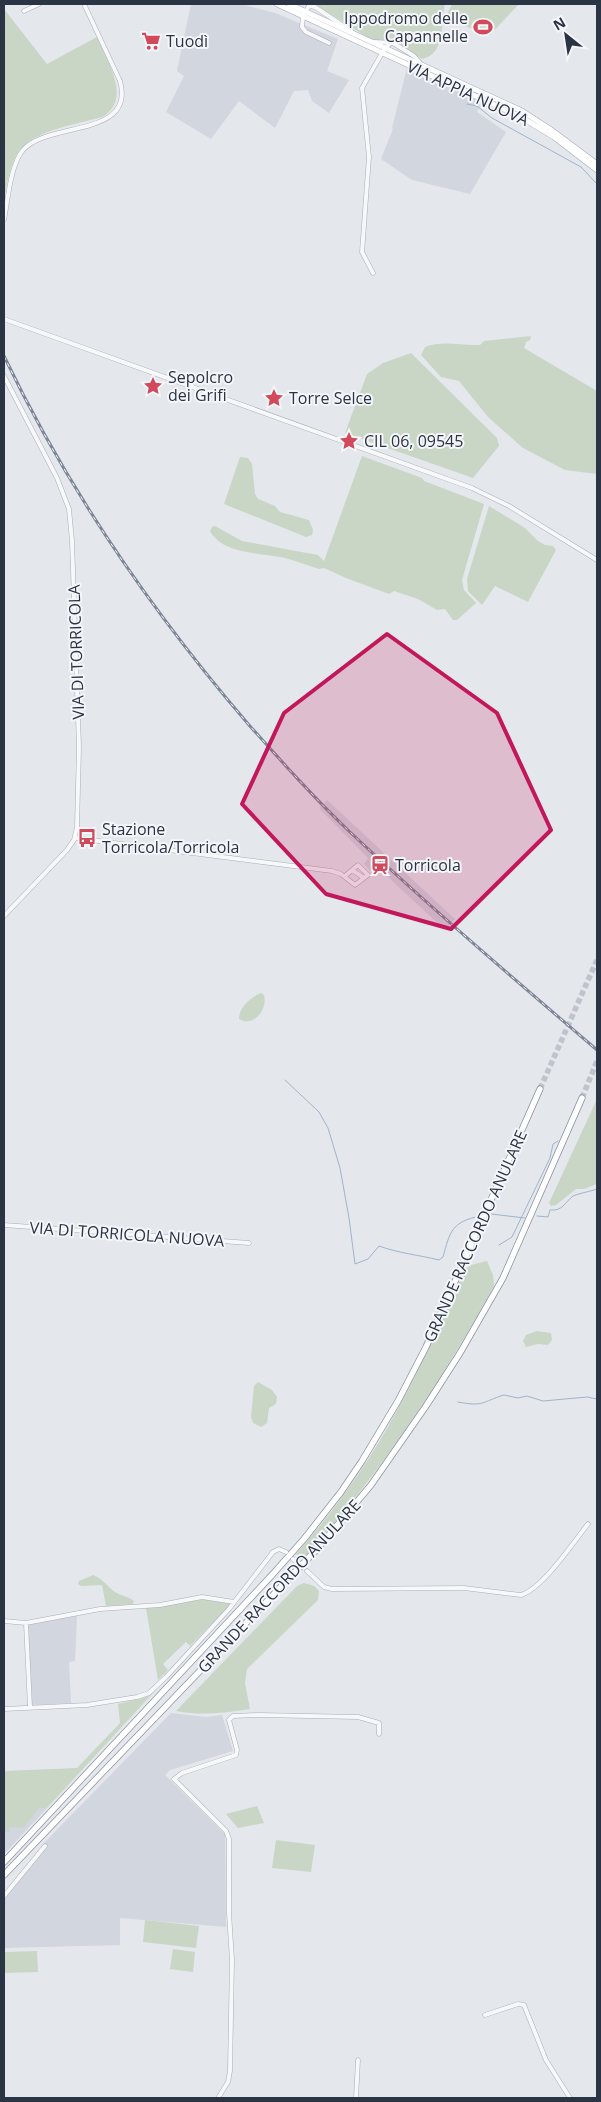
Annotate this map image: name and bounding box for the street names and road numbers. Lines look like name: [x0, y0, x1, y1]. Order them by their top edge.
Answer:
street label: VIA APPIA NUOVA: [403, 55, 533, 131]
street label: VIA DI TORRICOLA: [63, 583, 89, 720]
street label: GRANDE RACCORDO ANULARE: [418, 1126, 532, 1346]
street label: VIA DI TORRICOLA NUOVA: [29, 1216, 226, 1252]
street label: GRANDE RACCORDO ANULARE: [192, 1494, 366, 1678]

